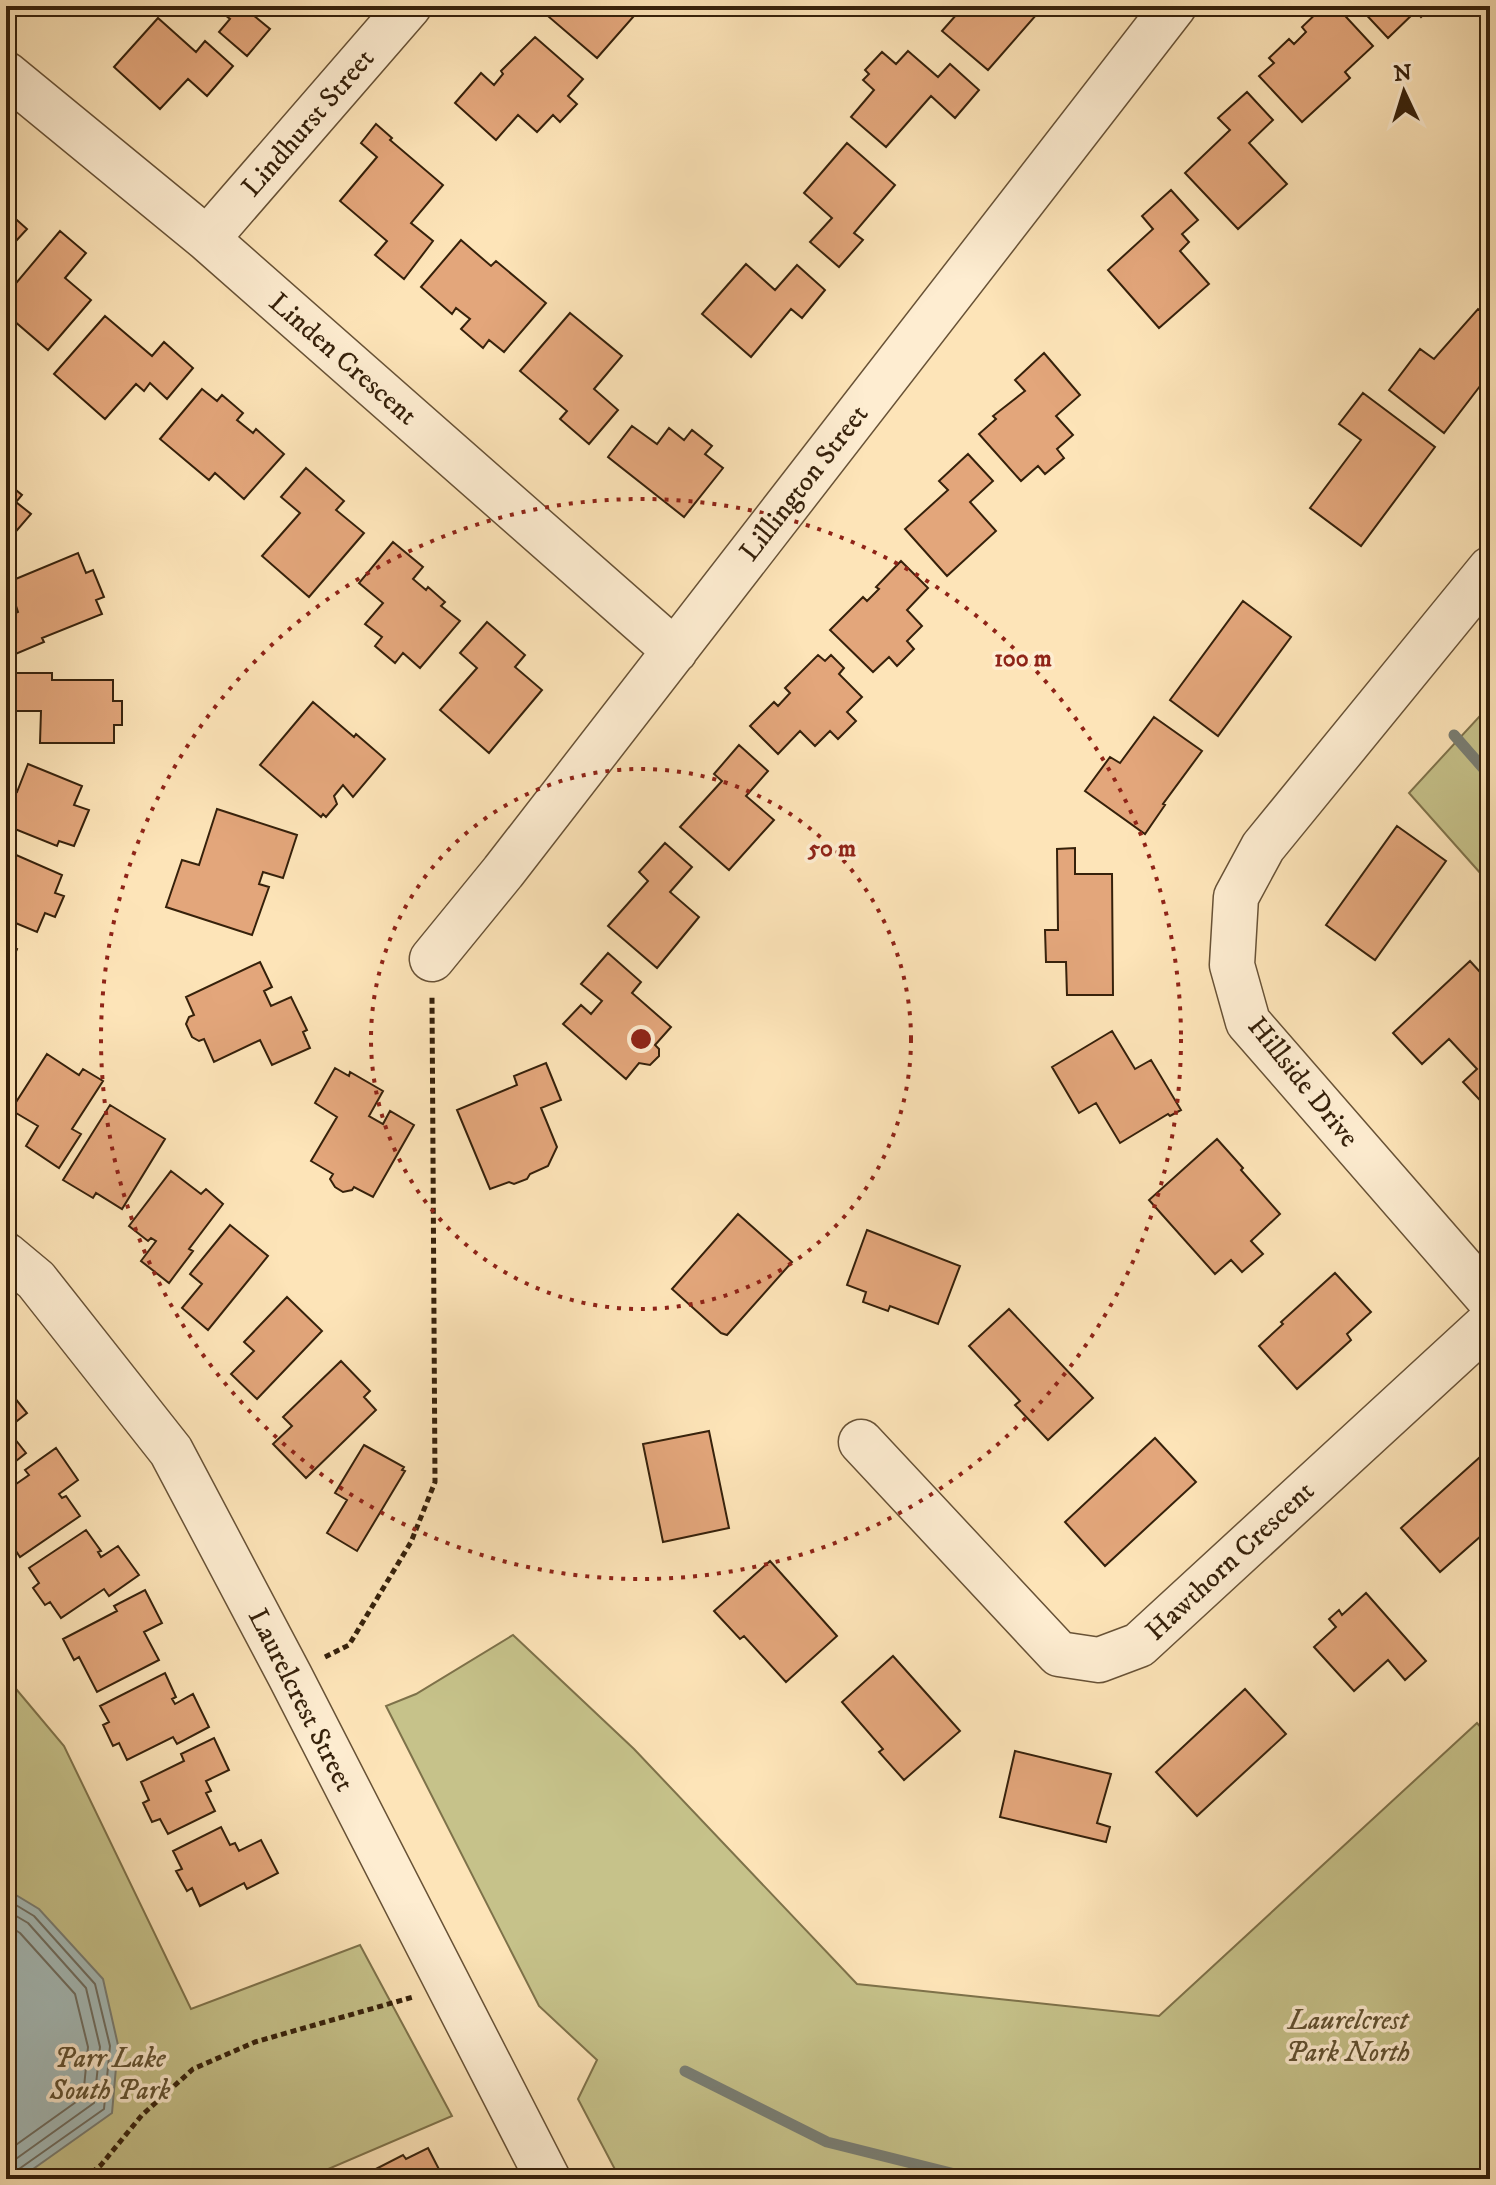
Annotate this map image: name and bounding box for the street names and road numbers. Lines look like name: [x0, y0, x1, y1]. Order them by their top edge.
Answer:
street label: Lindhurst Street: [234, 42, 382, 204]
street label: Linden Crescent: [262, 285, 424, 433]
street label: Lillington Street: [732, 398, 876, 568]
street label: Hillside Drive: [1240, 1010, 1366, 1154]
street label: Hawthorn Crescent: [1138, 1474, 1322, 1648]
street label: Laurelcrest Street: [240, 1603, 362, 1797]

